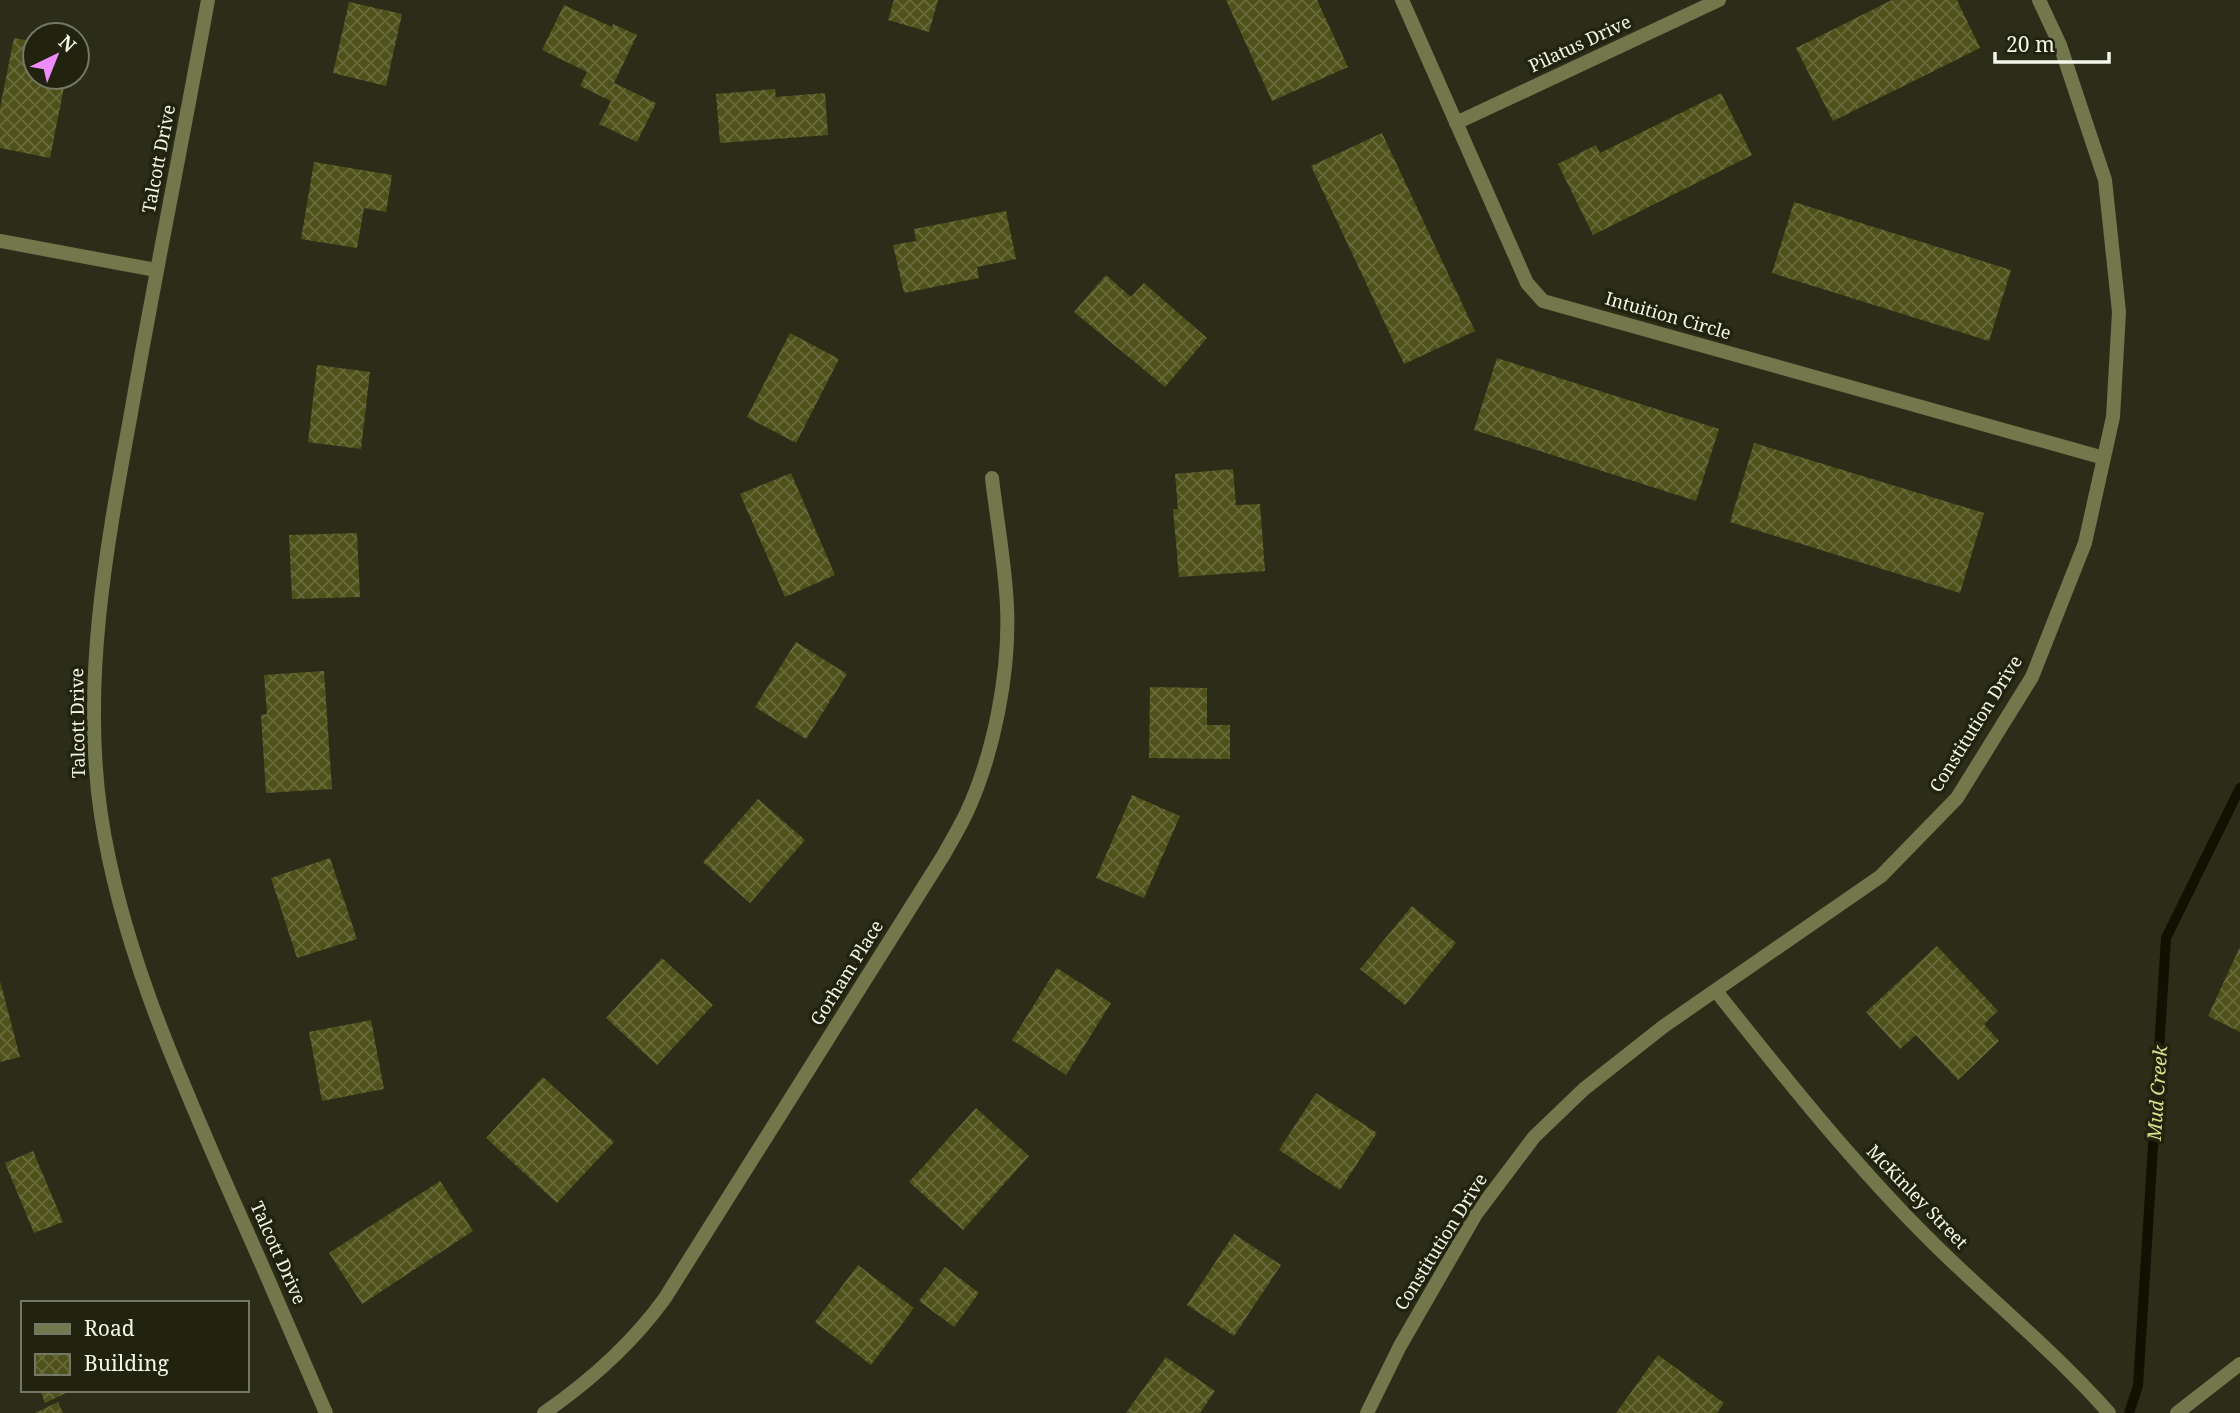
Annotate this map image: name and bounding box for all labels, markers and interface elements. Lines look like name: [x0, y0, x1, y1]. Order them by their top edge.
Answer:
street label: Pilatus Drive: [1525, 9, 1635, 77]
north arrow: [21, 21, 91, 91]
scale bar: [1995, 21, 2109, 65]
text: N: [53, 29, 82, 58]
text: 20 m: [2006, 30, 2055, 58]
street label: Talcott Drive: [136, 102, 180, 215]
street label: Intuition Circle: [1603, 286, 1734, 344]
street label: Constitution Drive: [1923, 650, 2027, 796]
street label: Talcott Drive: [64, 668, 90, 778]
street label: Gorham Place: [804, 915, 888, 1030]
water label: Mud Creek: [2141, 1043, 2173, 1142]
street label: McKinley Street: [1862, 1139, 1974, 1254]
street label: Constitution Drive: [1388, 1168, 1492, 1314]
street label: Talcott Drive: [246, 1197, 312, 1308]
legend: [21, 1301, 248, 1392]
text: Road: [84, 1314, 135, 1342]
text: Building: [84, 1349, 169, 1377]

